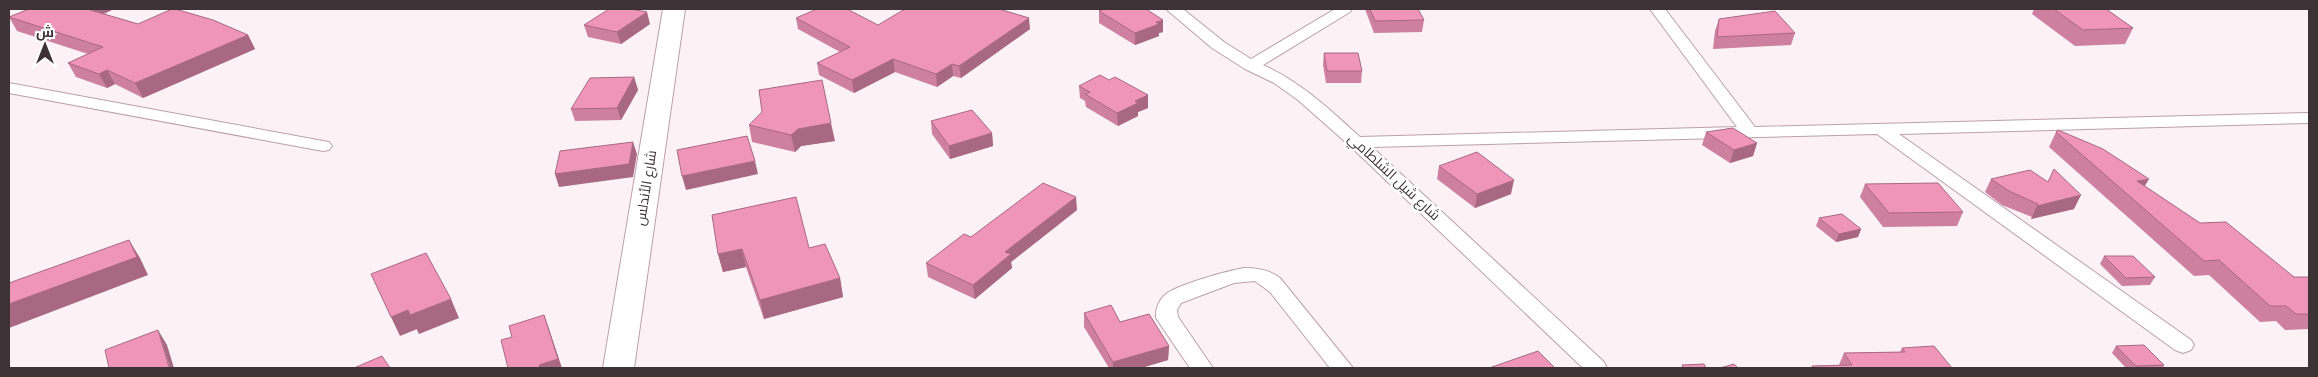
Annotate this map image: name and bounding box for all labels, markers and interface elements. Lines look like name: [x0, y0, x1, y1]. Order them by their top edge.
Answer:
north arrow: [20, 20, 70, 70]
text: ش: [36, 24, 54, 41]
street label: شارع شيل الشلطامي: [1342, 130, 1444, 226]
street label: شارع الأندلس: [632, 149, 660, 227]

